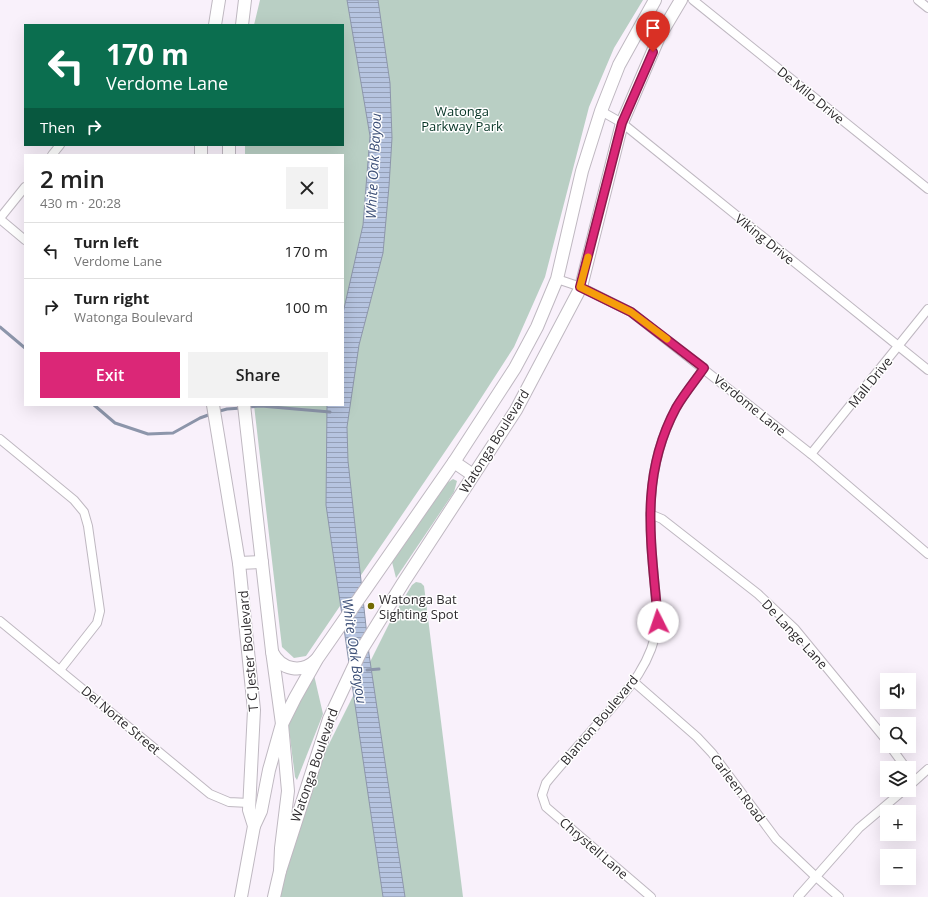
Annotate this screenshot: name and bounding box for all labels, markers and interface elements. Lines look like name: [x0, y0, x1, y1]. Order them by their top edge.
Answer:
pin: [636, 11, 670, 52]
icon: arrive: [642, 17, 664, 39]
text: 170 m: [106, 35, 189, 73]
icon: left: [40, 40, 92, 92]
street label: De Milo Drive: [774, 62, 848, 128]
text: Verdome Lane: [106, 71, 228, 95]
park label: Watonga Parkway Park: [421, 102, 503, 135]
water label: White Oak Bayou: [361, 113, 385, 219]
icon: right: [83, 116, 105, 138]
text: Then: [40, 117, 75, 137]
text: 2 min: [40, 162, 105, 195]
button: close: [286, 167, 328, 209]
text: 430 m · 20:28: [40, 194, 121, 212]
street label: Viking Drive: [732, 210, 798, 268]
text: Turn left: [74, 232, 139, 252]
icon: left: [40, 240, 62, 262]
text: 170 m: [284, 241, 328, 261]
text: Verdome Lane: [74, 252, 162, 270]
text: Turn right: [74, 288, 149, 308]
icon: right: [40, 296, 62, 318]
text: 100 m: [284, 297, 328, 317]
text: Watonga Boulevard: [74, 308, 193, 326]
button: Exit: [40, 352, 180, 398]
button: Share: [188, 352, 328, 398]
street label: Mall Drive: [844, 353, 896, 411]
street label: Verdome Lane: [710, 370, 790, 440]
street label: Watonga Boulevard: [455, 386, 533, 496]
street label: T C Jester Boulevard: [234, 590, 262, 712]
place label: Watonga Bat Sighting Spot: [379, 590, 459, 623]
street label: De Lange Lane: [758, 595, 832, 673]
water label: White Oak Bayou: [338, 597, 372, 705]
marker: Watonga Bat Sighting Spot: [366, 601, 376, 611]
position arrow: [637, 601, 679, 643]
street label: Blanton Boulevard: [556, 671, 642, 769]
map controls: [880, 673, 916, 885]
button: sound: [880, 673, 916, 709]
street label: Del Norte Street: [78, 682, 165, 759]
street label: Watonga Boulevard: [286, 706, 342, 824]
button: search: [880, 717, 916, 753]
street label: Carleen Road: [706, 750, 770, 826]
button: layers: [880, 761, 916, 797]
button: +: [880, 805, 916, 841]
street label: Chrystell Lane: [556, 813, 632, 883]
button: −: [880, 849, 916, 885]

